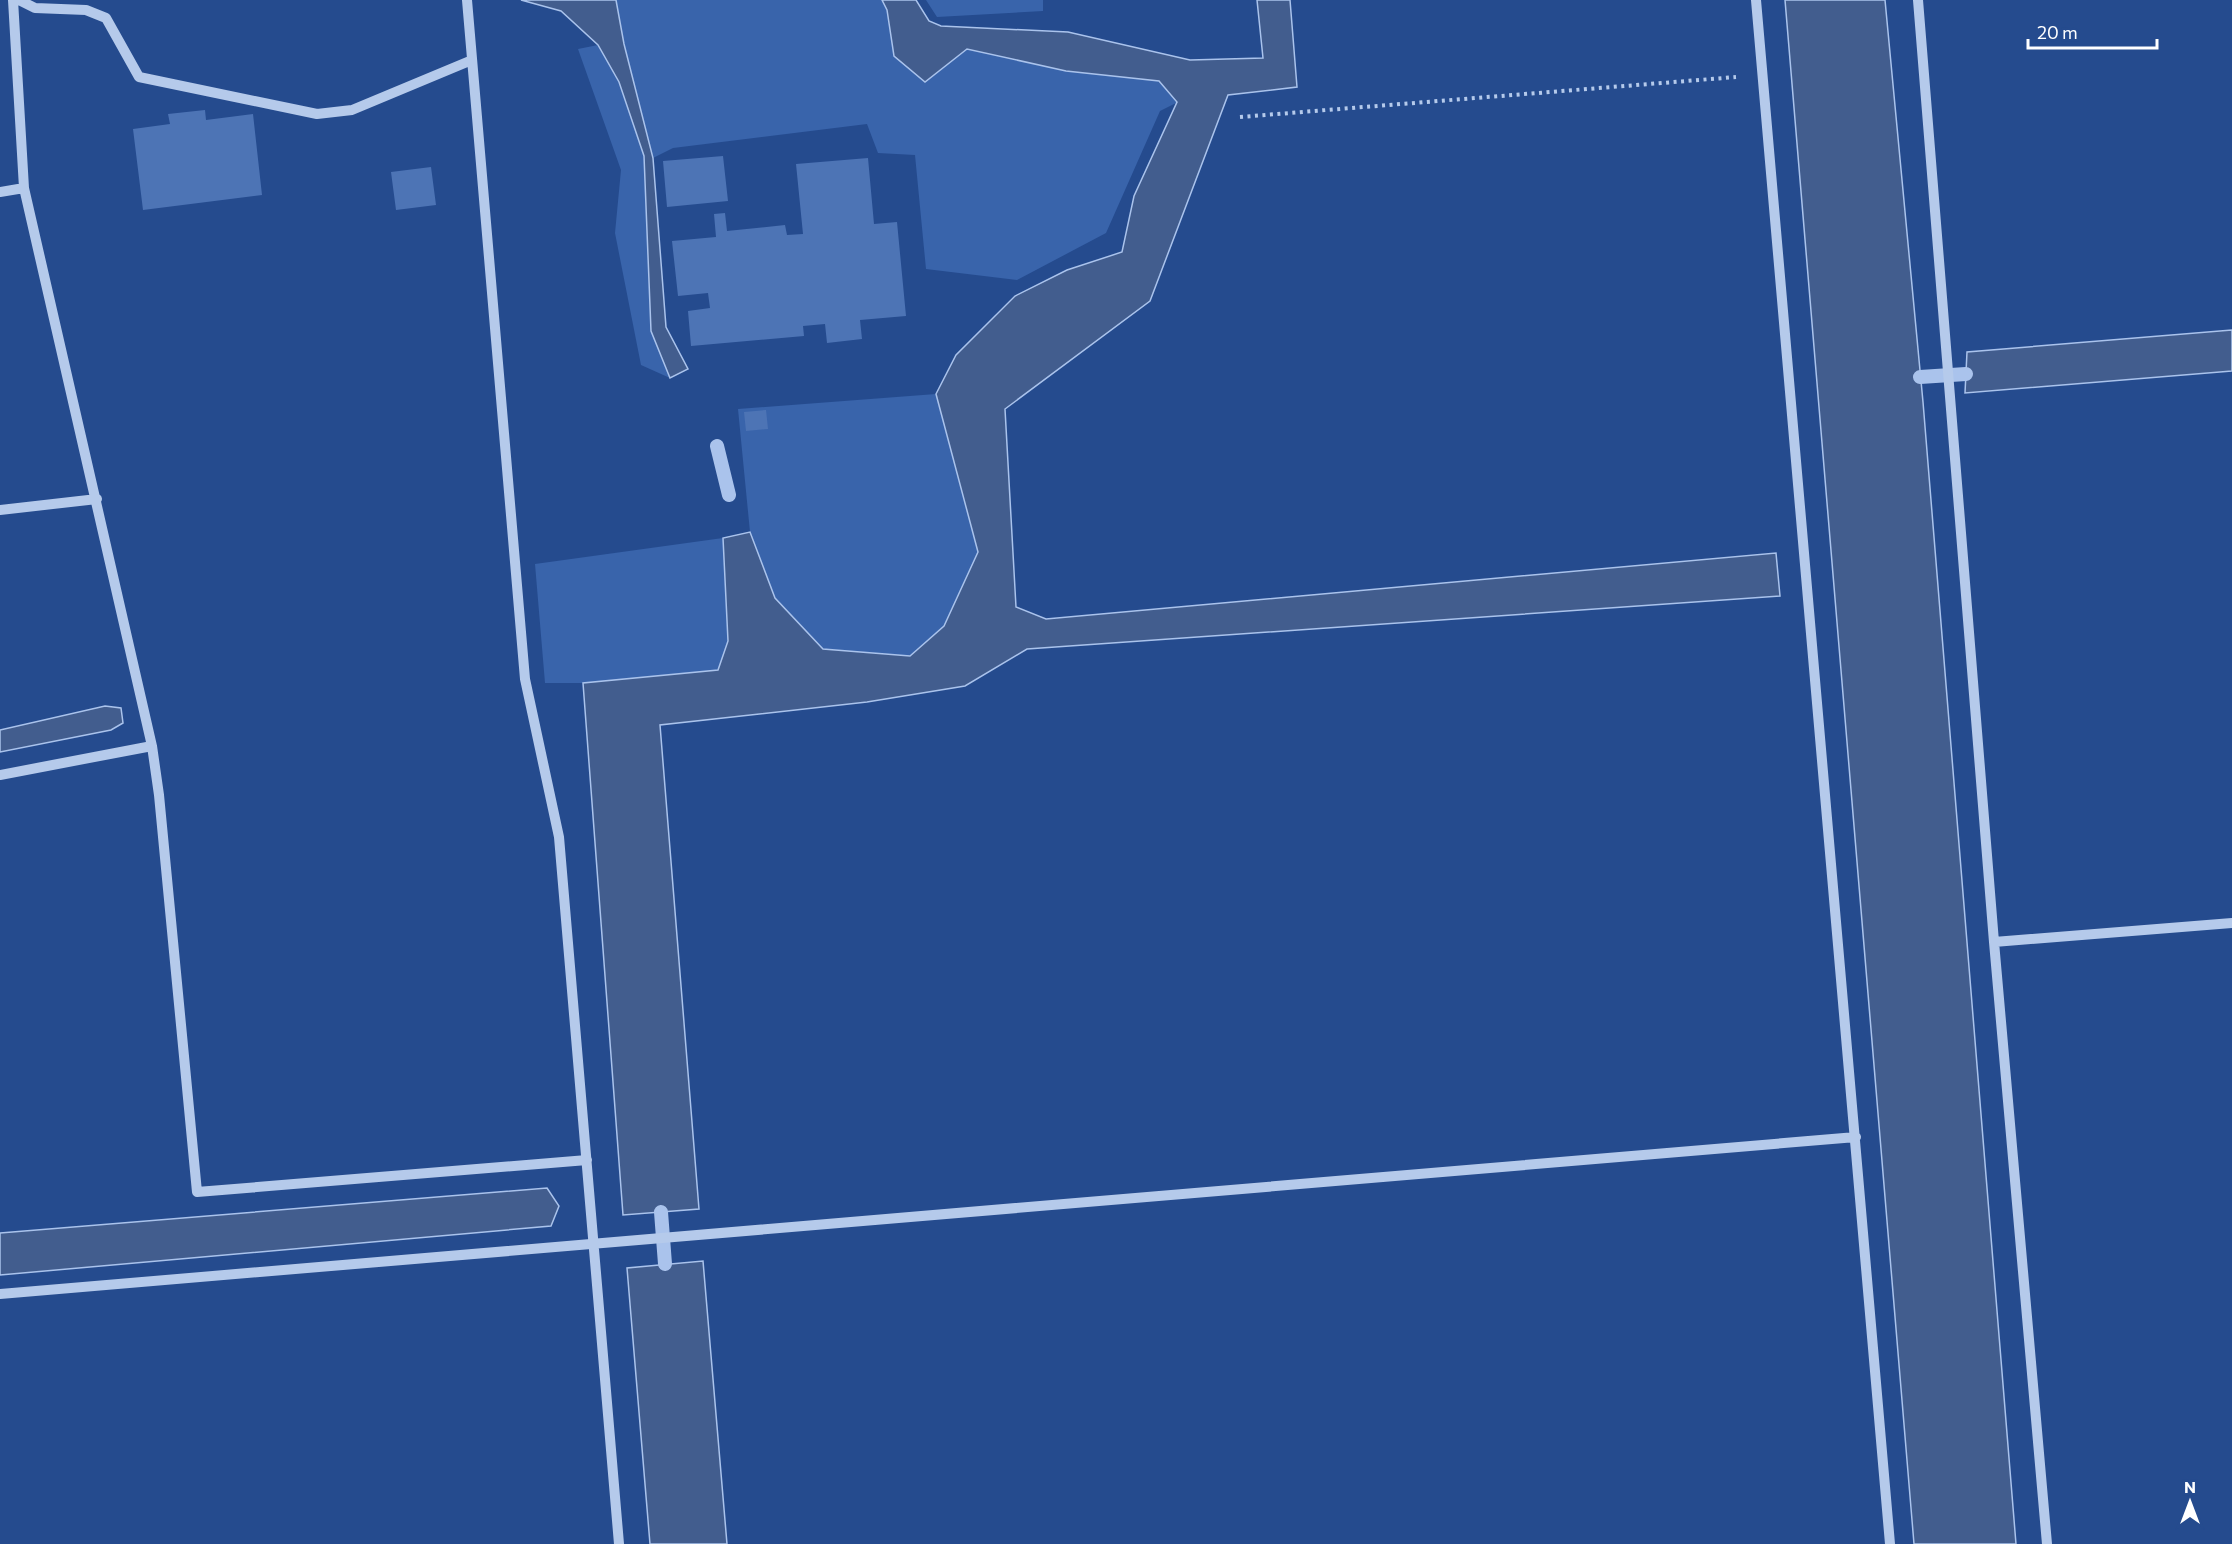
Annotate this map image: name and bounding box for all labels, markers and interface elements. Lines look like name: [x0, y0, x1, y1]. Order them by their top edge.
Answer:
scale bar: [2028, 12, 2157, 50]
text: 20 m: [2037, 21, 2078, 43]
north arrow: [2160, 1472, 2220, 1532]
text: N: [2184, 1477, 2196, 1496]

